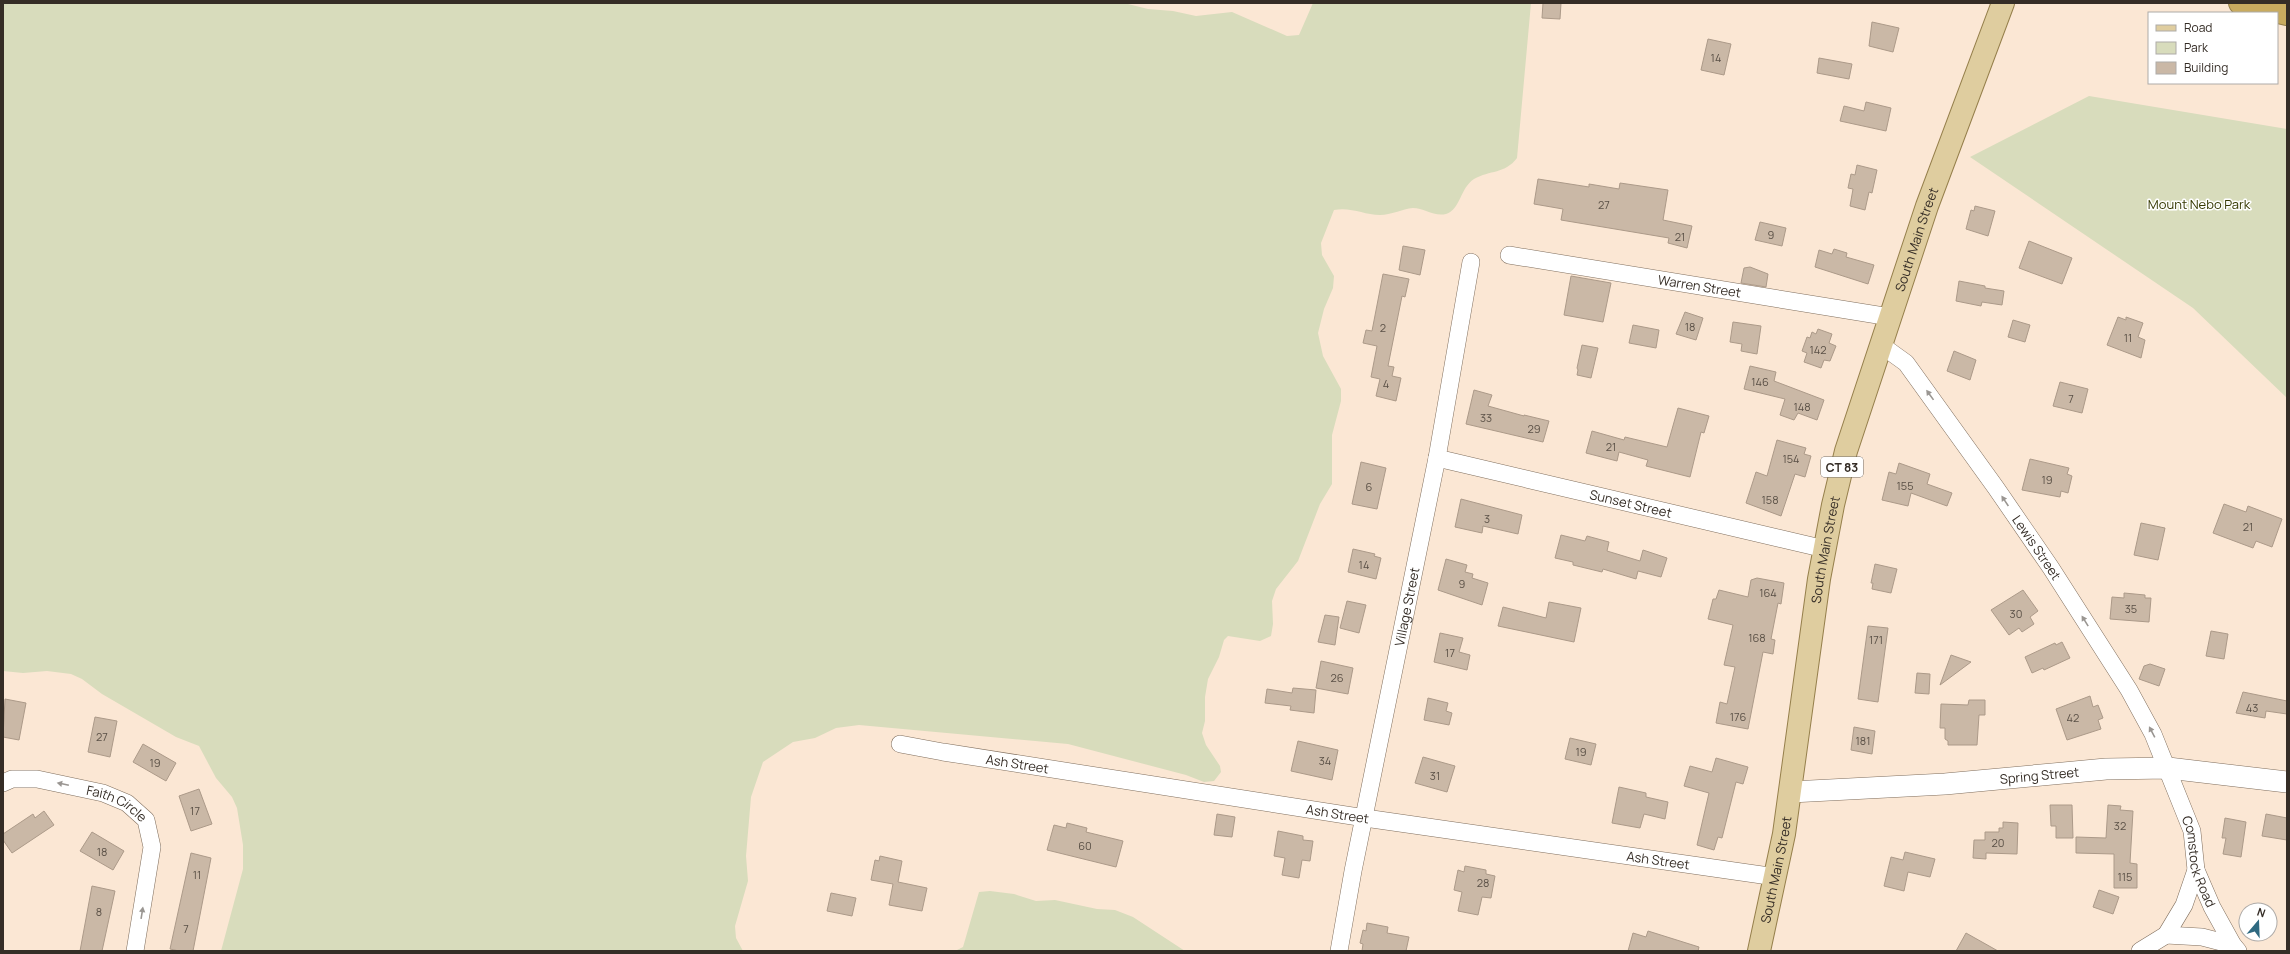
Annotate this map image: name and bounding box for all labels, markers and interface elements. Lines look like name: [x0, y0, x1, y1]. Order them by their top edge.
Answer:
legend: [2148, 12, 2278, 84]
text: Road: [2184, 19, 2212, 36]
text: Park: [2184, 39, 2209, 56]
house number: 14: [1711, 50, 1721, 65]
text: Building: [2184, 59, 2228, 76]
street label: South Main Street: [1890, 185, 1942, 294]
park label: Mount Nebo Park: [2148, 195, 2251, 213]
house number: 27: [1598, 197, 1610, 212]
house number: 9: [1768, 227, 1775, 242]
house number: 21: [1675, 229, 1685, 244]
street label: Warren Street: [1657, 270, 1742, 302]
house number: 18: [1685, 319, 1695, 334]
house number: 2: [1380, 320, 1386, 335]
house number: 11: [2124, 330, 2132, 345]
house number: 142: [1809, 342, 1827, 357]
house number: 146: [1751, 374, 1769, 389]
house number: 4: [1383, 376, 1389, 391]
one-way arrow: [1926, 390, 1934, 401]
house number: 7: [2068, 391, 2074, 406]
house number: 148: [1793, 399, 1811, 414]
house number: 33: [1480, 410, 1492, 425]
house number: 29: [1527, 421, 1541, 436]
house number: 21: [1606, 439, 1616, 454]
house number: 154: [1782, 451, 1800, 466]
road number: CT 83: [1821, 457, 1863, 477]
house number: 19: [2041, 472, 2053, 487]
house number: 155: [1897, 478, 1914, 493]
house number: 6: [1366, 479, 1373, 494]
street label: Sunset Street: [1588, 485, 1674, 522]
house number: 158: [1761, 492, 1779, 507]
street label: South Main Street: [1807, 494, 1844, 604]
one-way arrow: [2001, 496, 2009, 506]
house number: 3: [1484, 511, 1490, 526]
street label: Lewis Street: [2008, 512, 2065, 583]
house number: 21: [2243, 519, 2253, 534]
house number: 14: [1359, 557, 1369, 572]
street label: Village Street: [1390, 566, 1424, 648]
house number: 9: [1459, 576, 1466, 591]
house number: 164: [1759, 585, 1777, 600]
house number: 35: [2125, 601, 2137, 616]
house number: 30: [2010, 606, 2022, 621]
one-way arrow: [2081, 615, 2088, 627]
house number: 168: [1748, 630, 1766, 645]
house number: 171: [1869, 632, 1883, 647]
house number: 17: [1445, 645, 1455, 660]
house number: 26: [1330, 670, 1344, 685]
house number: 43: [2246, 700, 2258, 715]
house number: 176: [1730, 709, 1746, 724]
house number: 42: [2067, 710, 2079, 725]
one-way arrow: [2149, 727, 2155, 738]
house number: 27: [96, 729, 108, 744]
house number: 181: [1856, 733, 1870, 748]
house number: 19: [1575, 744, 1587, 759]
street label: Ash Street: [985, 750, 1050, 777]
house number: 34: [1319, 753, 1331, 768]
house number: 19: [149, 755, 161, 770]
street label: Spring Street: [1999, 763, 2080, 788]
house number: 31: [1430, 768, 1440, 783]
one-way arrow: [57, 781, 70, 787]
street label: Faith Circle: [85, 781, 151, 826]
street label: Ash Street: [1305, 800, 1370, 827]
house number: 17: [190, 803, 200, 818]
street label: Comstock Road: [2178, 813, 2220, 910]
street label: South Main Street: [1756, 815, 1795, 925]
house number: 32: [2114, 818, 2126, 833]
house number: 20: [1992, 835, 2004, 850]
house number: 60: [1078, 838, 1092, 853]
house number: 18: [97, 844, 107, 859]
street label: Ash Street: [1625, 847, 1691, 874]
house number: 11: [193, 867, 201, 882]
house number: 115: [2118, 869, 2132, 884]
house number: 28: [1477, 875, 1489, 890]
north arrow: [2238, 902, 2278, 942]
house number: 8: [96, 904, 102, 919]
text: N: [2255, 904, 2268, 920]
one-way arrow: [139, 906, 145, 919]
house number: 7: [183, 921, 189, 936]

